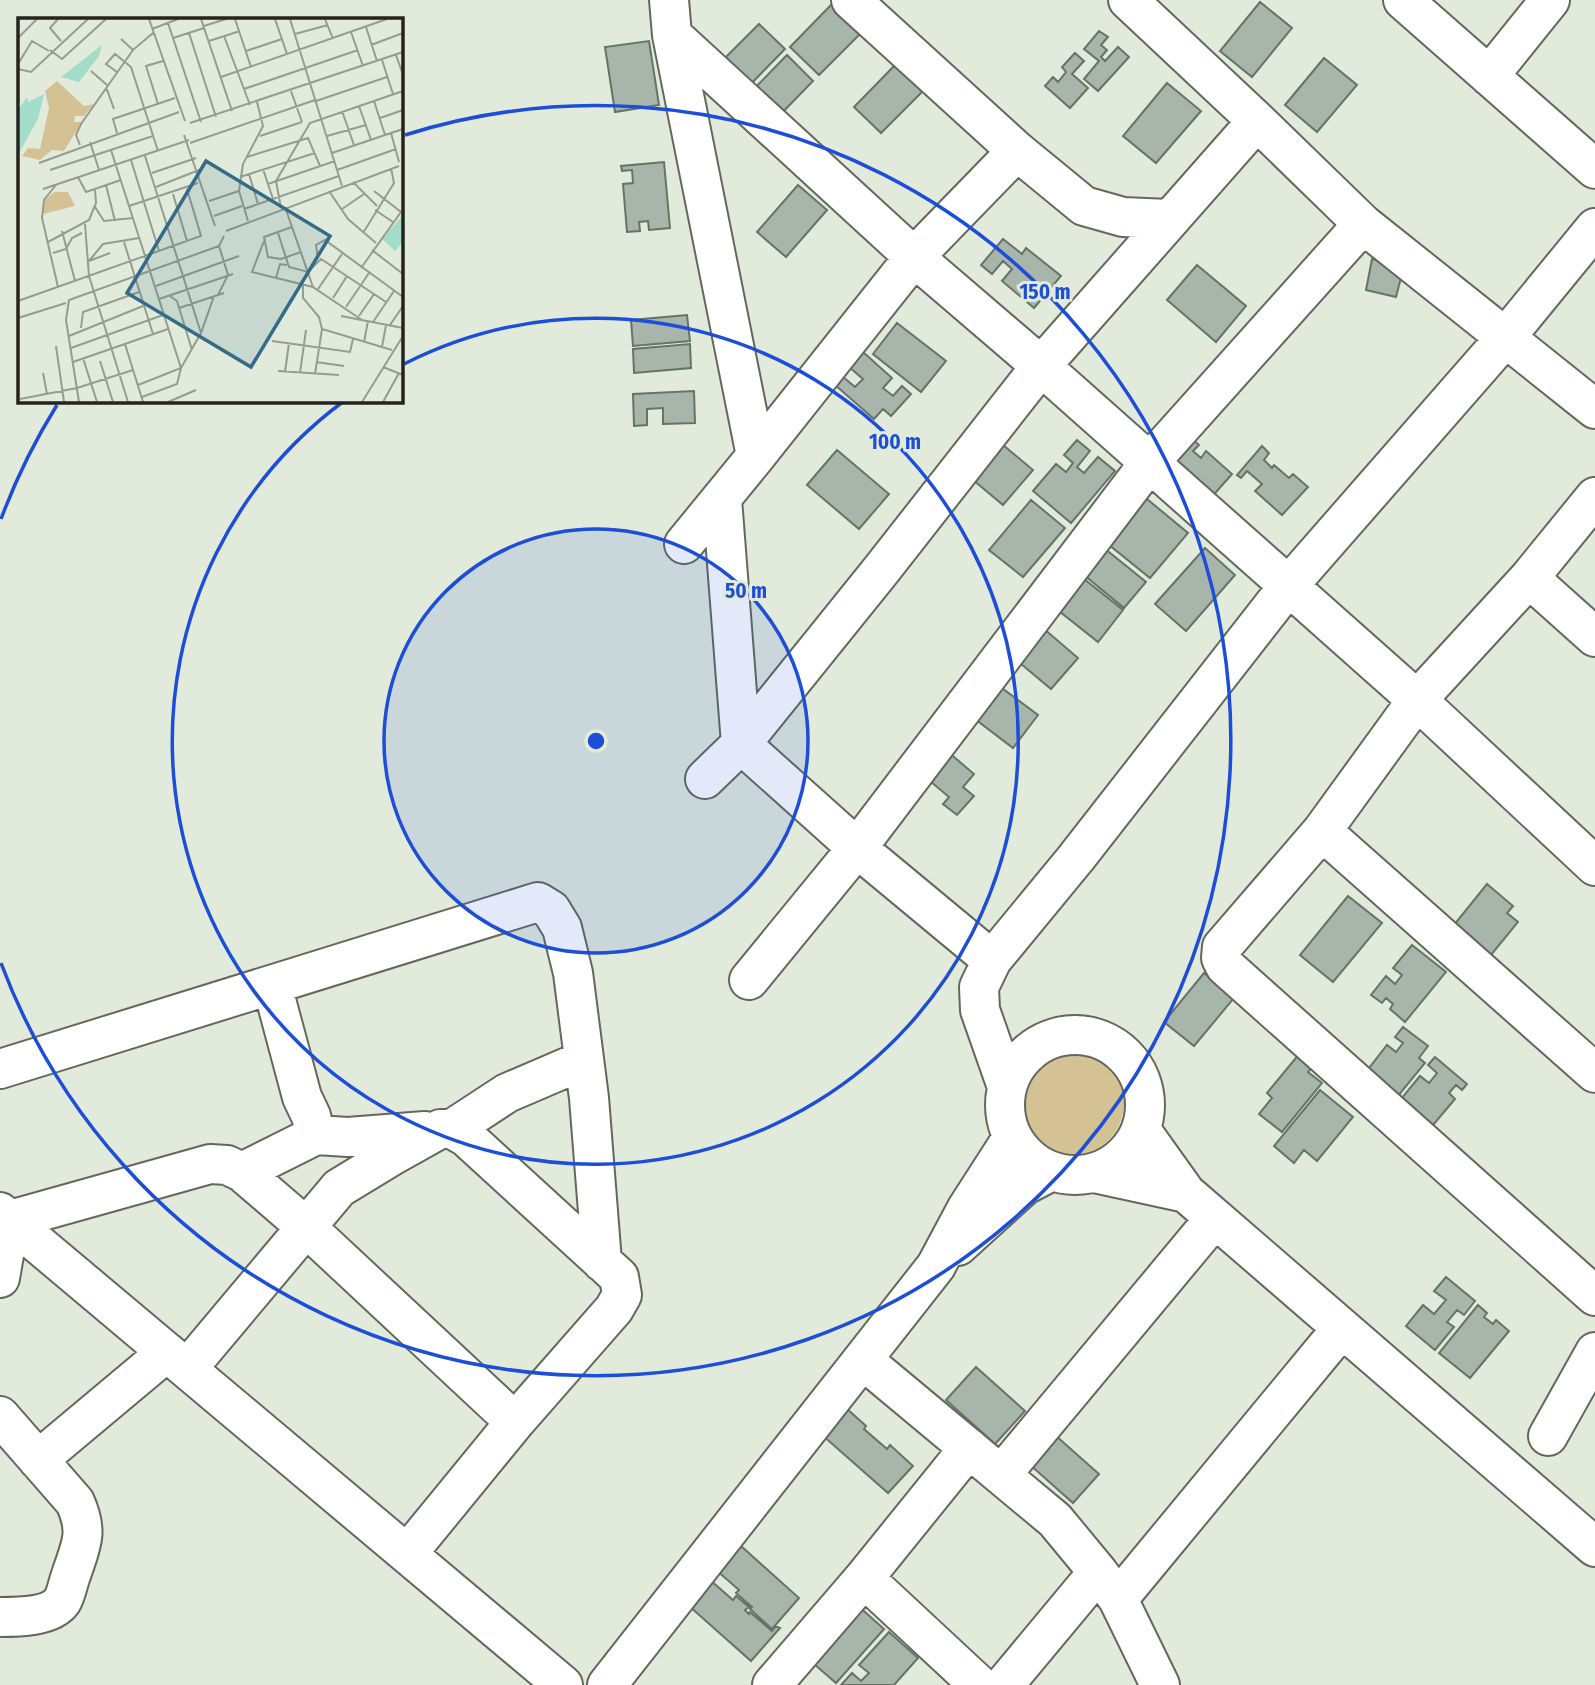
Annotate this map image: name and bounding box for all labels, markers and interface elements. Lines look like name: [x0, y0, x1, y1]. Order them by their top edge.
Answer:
inset map: [18, 18, 402, 402]
text: 150 m: [1019, 279, 1071, 305]
text: 100 m: [869, 429, 921, 455]
text: 50 m: [725, 578, 767, 604]
centre of rings: [584, 729, 608, 753]

